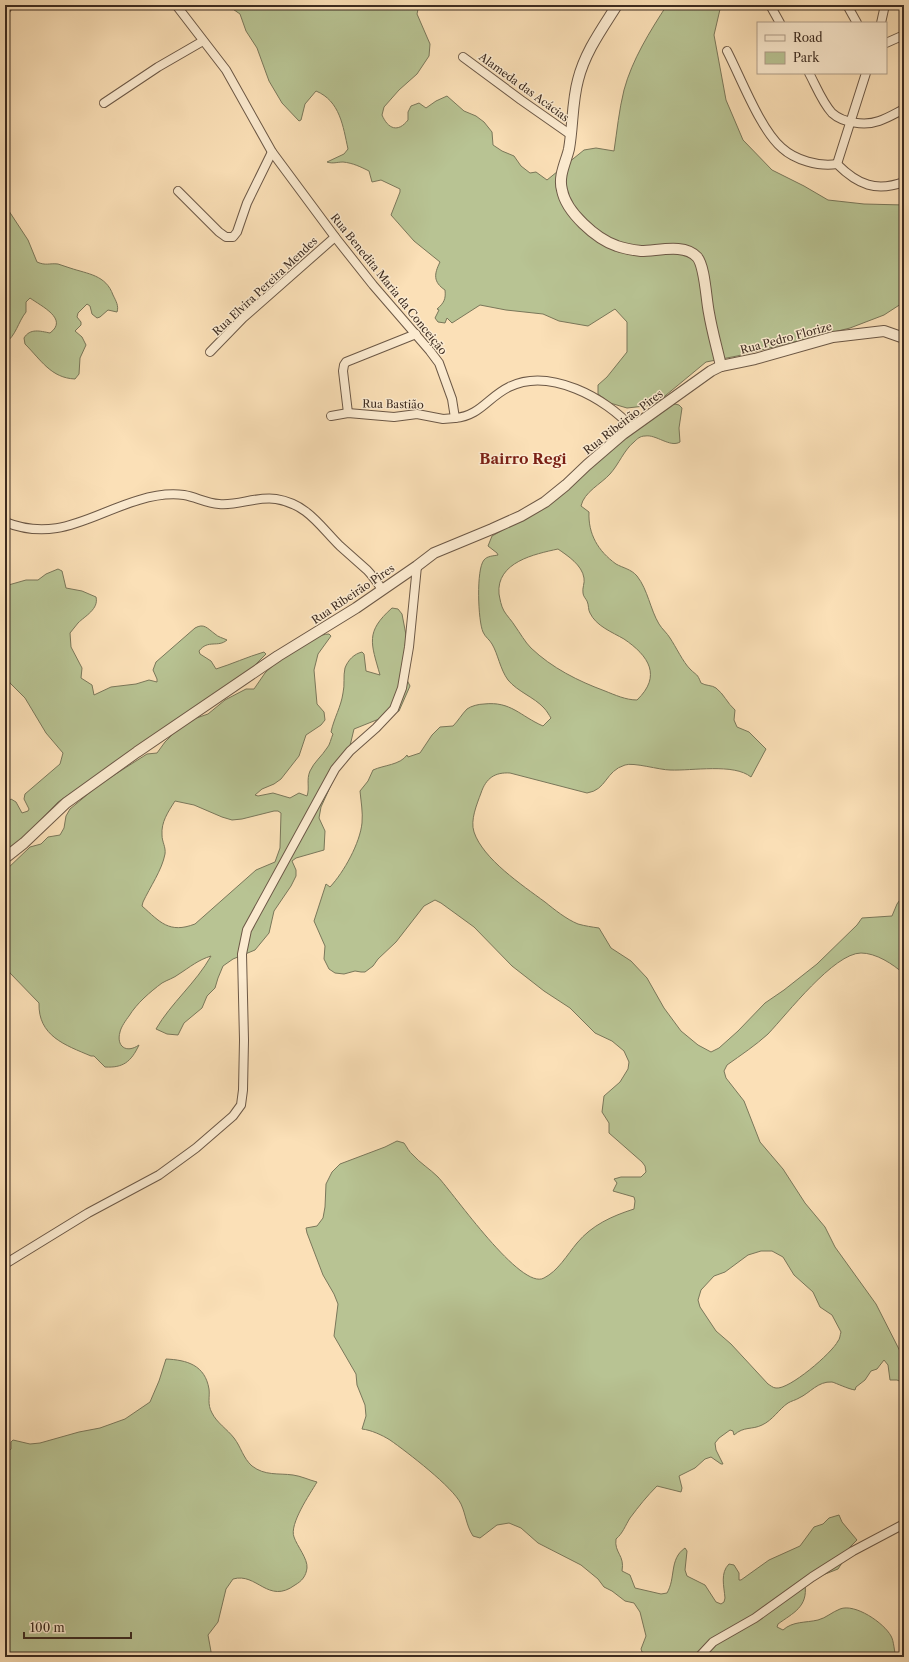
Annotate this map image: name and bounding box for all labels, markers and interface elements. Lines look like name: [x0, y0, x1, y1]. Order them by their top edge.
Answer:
legend: [757, 22, 887, 74]
text: Road: [793, 30, 823, 45]
street label: Alameda das Acácias: [475, 49, 572, 125]
text: Park: [793, 50, 820, 65]
street label: Rua Benedita Maria da Conceição: [328, 211, 450, 358]
street label: Rua Elvira Pereira Mendes: [210, 234, 321, 338]
street label: Rua Pedro Florize: [739, 319, 833, 357]
street label: Rua Ribeirão Pires: [580, 386, 666, 457]
street label: Rua Bastião: [362, 396, 424, 412]
district label: Bairro Regi: [479, 449, 567, 468]
street label: Rua Ribeirão Pires: [309, 561, 397, 627]
scale bar: [24, 1614, 131, 1640]
text: 100 m: [30, 1620, 65, 1635]

